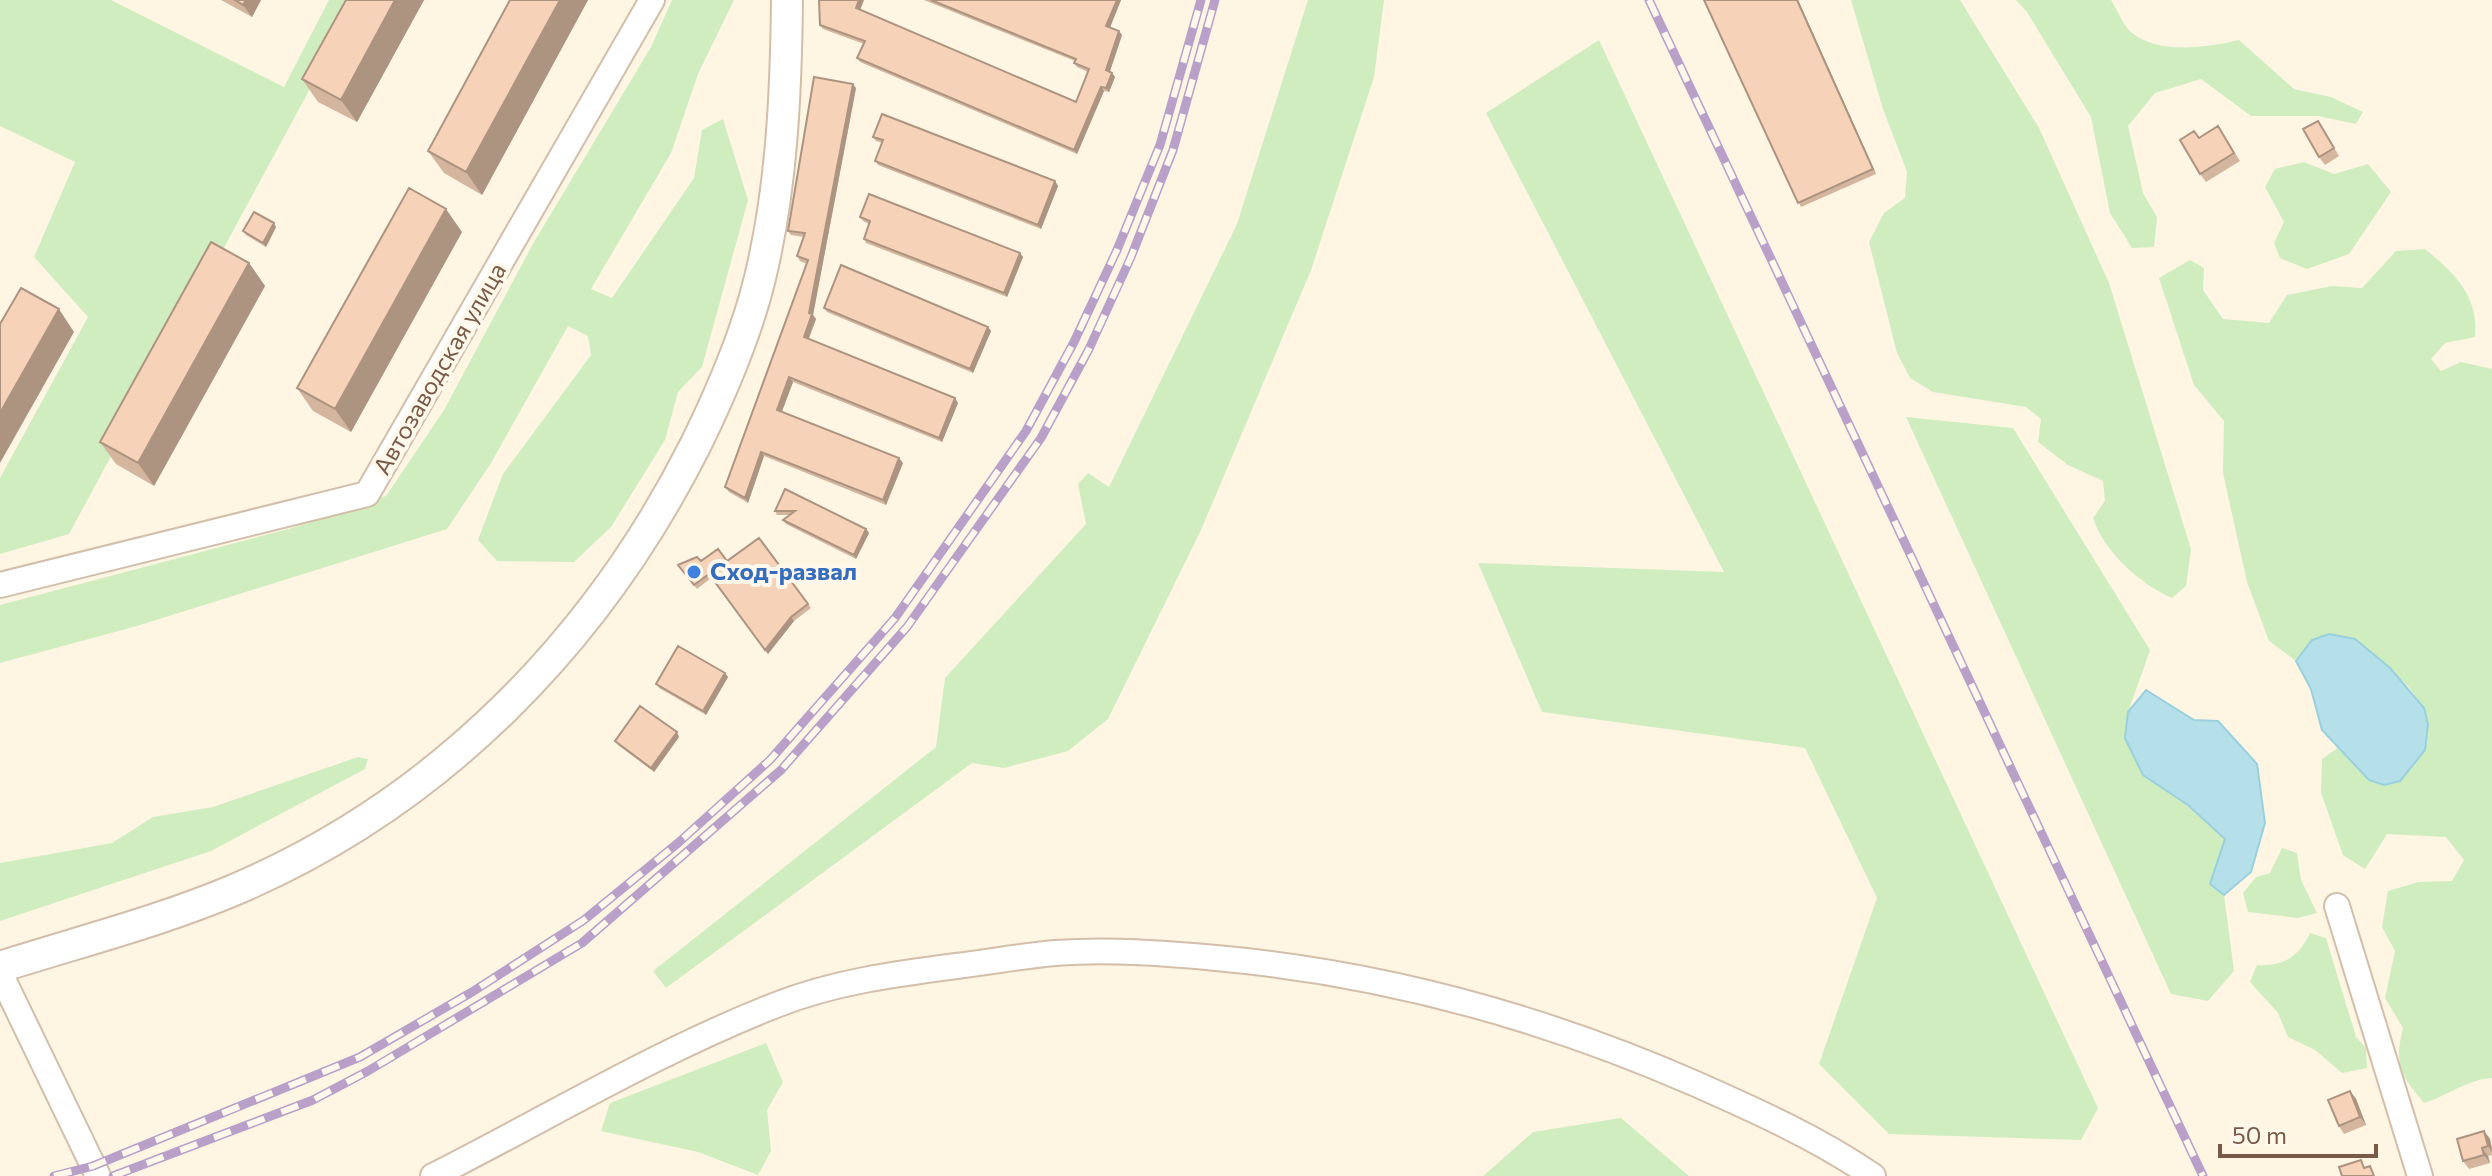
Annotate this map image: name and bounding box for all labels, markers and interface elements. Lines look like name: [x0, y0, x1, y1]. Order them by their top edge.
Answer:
street label: Автозаводская улица: [366, 257, 511, 479]
place label: Сход-развал: [710, 556, 857, 585]
marker: Сход-развал: [685, 563, 703, 581]
scale bar: [2220, 1108, 2376, 1158]
text: 50 m: [2232, 1120, 2287, 1149]

